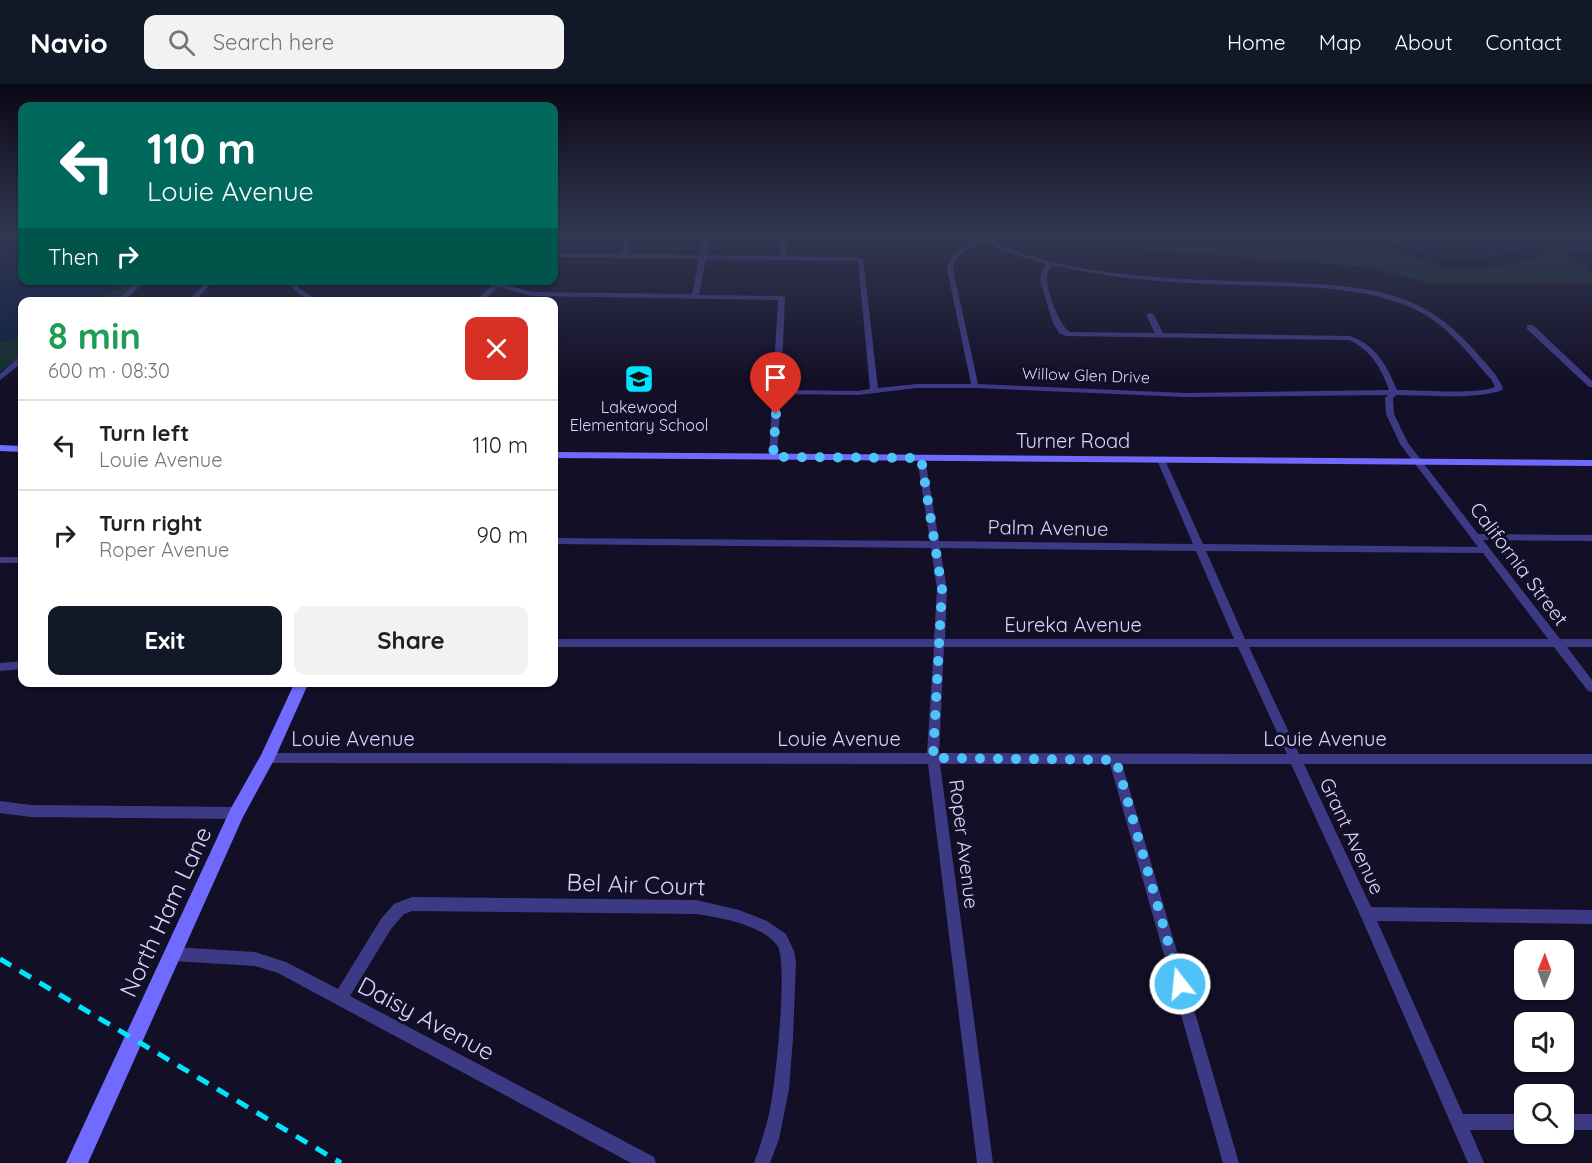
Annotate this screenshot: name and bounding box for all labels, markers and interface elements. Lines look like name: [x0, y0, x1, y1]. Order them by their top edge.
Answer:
search box: [144, 15, 564, 69]
text: Navio: [30, 25, 108, 60]
icon: search: [165, 26, 198, 59]
text: Search here: [213, 28, 334, 56]
text: Home: [1227, 29, 1286, 55]
text: Map: [1319, 29, 1362, 55]
text: About: [1395, 29, 1453, 55]
text: Contact: [1486, 29, 1562, 55]
text: 110 m: [147, 122, 256, 175]
icon: left: [48, 126, 126, 204]
text: Louie Avenue: [147, 174, 314, 208]
icon: right: [111, 240, 144, 273]
text: Then: [48, 243, 99, 271]
text: 8 min: [48, 313, 141, 358]
button: close: [465, 317, 528, 380]
pin: [750, 352, 801, 414]
text: 600 m · 08:30: [48, 358, 170, 383]
icon: arrive: [759, 361, 792, 394]
school or university icon: Lakewood Elementary School: [623, 363, 655, 395]
street label: Willow Glen Drive: [1022, 363, 1150, 387]
place label: Lakewood Elementary School: [570, 397, 708, 435]
text: Turn left: [99, 419, 189, 447]
street label: Turner Road: [1016, 428, 1130, 453]
icon: left: [48, 429, 81, 462]
text: 110 m: [473, 431, 528, 459]
text: Louie Avenue: [99, 447, 223, 472]
street label: California Street: [1465, 497, 1574, 631]
text: Turn right: [99, 509, 203, 537]
street label: Palm Avenue: [987, 514, 1109, 541]
icon: right: [48, 519, 81, 552]
text: 90 m: [477, 521, 528, 549]
text: Roper Avenue: [99, 537, 229, 562]
button: Exit: [48, 606, 282, 675]
button: Share: [294, 606, 528, 675]
street label: Eureka Avenue: [1004, 612, 1142, 637]
street label: Louie Avenue: [291, 726, 415, 751]
street label: Louie Avenue: [777, 726, 901, 751]
street label: Louie Avenue: [1263, 726, 1387, 751]
street label: Grant Avenue: [1315, 774, 1390, 898]
street label: Roper Avenue: [944, 778, 985, 910]
street label: North Ham Lane: [113, 822, 218, 1002]
street label: Bel Air Court: [566, 867, 706, 901]
north arrow: [1514, 940, 1574, 1000]
map controls: [1514, 940, 1574, 1144]
position arrow: [1148, 952, 1212, 1016]
street label: Daisy Avenue: [353, 970, 500, 1067]
button: sound: [1514, 1012, 1574, 1072]
button: search: [1514, 1084, 1574, 1144]

